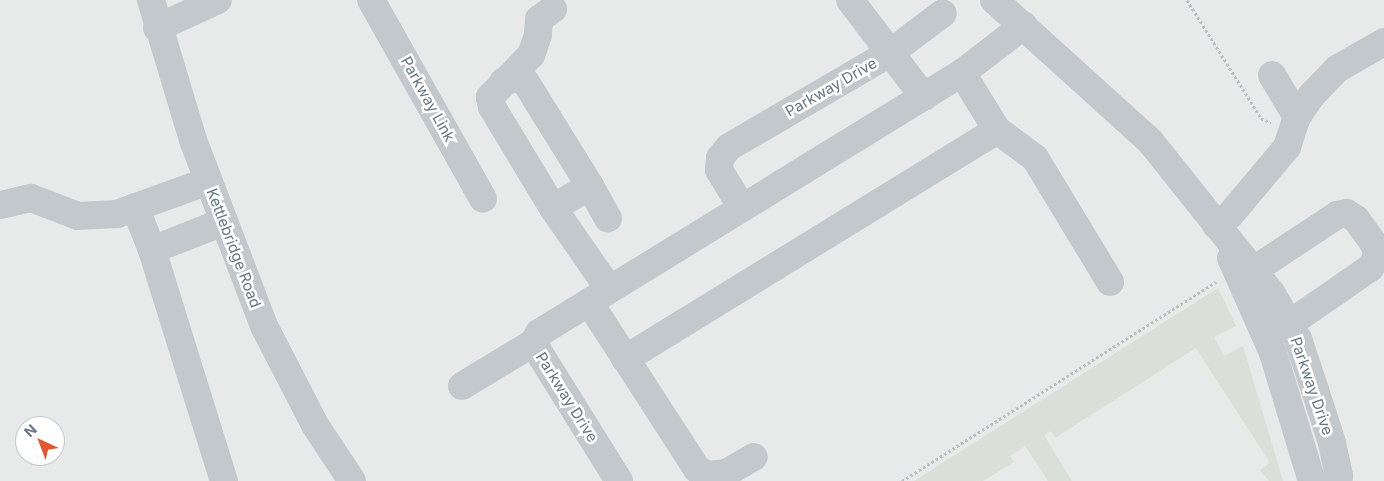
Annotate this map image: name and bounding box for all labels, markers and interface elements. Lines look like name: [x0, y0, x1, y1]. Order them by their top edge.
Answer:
street label: Parkway Link: [397, 53, 459, 145]
street label: Parkway Drive: [782, 54, 880, 120]
street label: Kettlebridge Road: [203, 186, 265, 310]
street label: Parkway Drive: [1287, 335, 1337, 437]
street label: Parkway Drive: [532, 349, 602, 445]
north arrow: [15, 416, 65, 466]
text: N: [20, 421, 40, 440]

